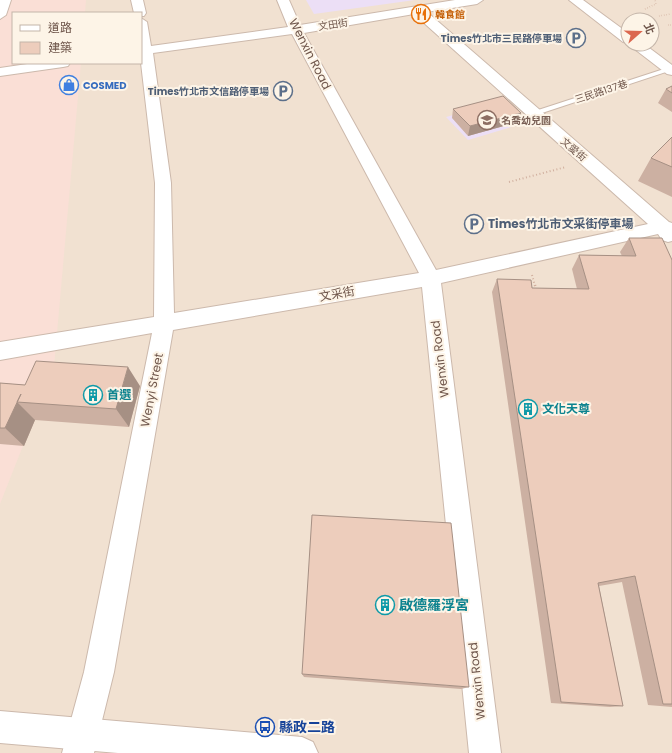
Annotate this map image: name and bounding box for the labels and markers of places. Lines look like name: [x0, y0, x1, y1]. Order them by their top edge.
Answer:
restaurant icon: 韓食館: [410, 3, 432, 25]
place label: 韓食館: [435, 7, 465, 22]
parking icon: Times竹北市三民路停車場: [565, 27, 587, 49]
place label: Times竹北市三民路停車場: [441, 31, 562, 46]
shop icon: COSMED: [58, 74, 80, 96]
place label: COSMED: [83, 78, 127, 93]
parking icon: Times竹北市文信路停車場: [272, 80, 294, 102]
place label: Times竹北市文信路停車場: [148, 84, 269, 99]
school or university icon: 名喬幼兒園: [476, 109, 498, 131]
place label: 名喬幼兒園: [501, 113, 551, 128]
parking icon: Times竹北市文采街停車場: [463, 213, 485, 235]
place label: Times竹北市文采街停車場: [488, 215, 633, 232]
building icon: 首選: [82, 384, 104, 406]
place label: 首選: [107, 386, 132, 403]
building icon: 文化天尊: [517, 398, 539, 420]
place label: 文化天尊: [542, 400, 590, 417]
building icon: 啟德羅浮宮: [374, 594, 396, 616]
place label: 啟德羅浮宮: [399, 595, 469, 615]
bus stop icon: 縣政二路: [254, 716, 276, 738]
place label: 縣政二路: [279, 717, 335, 737]

